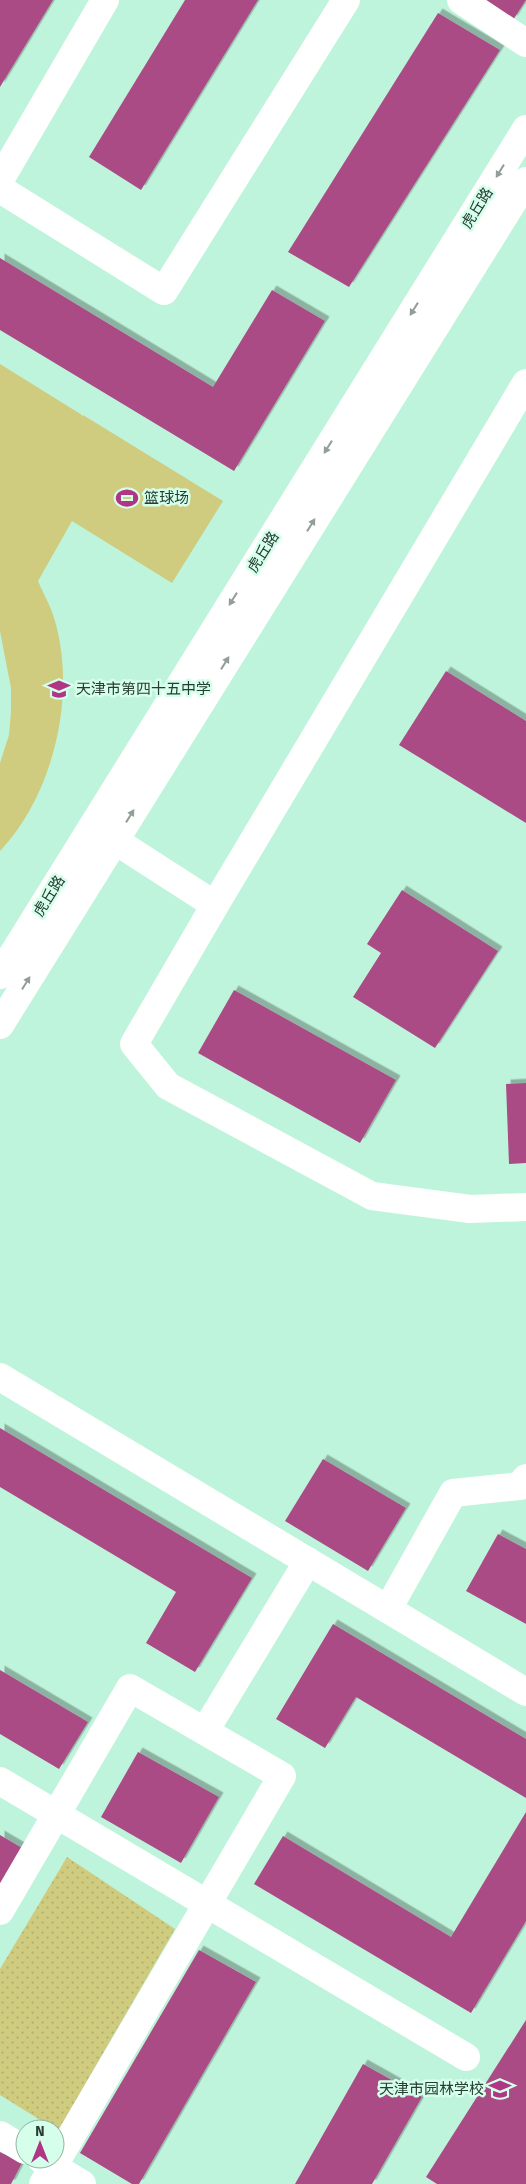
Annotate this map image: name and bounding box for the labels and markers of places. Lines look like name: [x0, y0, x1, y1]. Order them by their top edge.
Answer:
sports icon: 篮球场: [114, 485, 140, 511]
place label: 篮球场: [144, 489, 189, 507]
school or university icon: 天津市第四十五中学: [46, 676, 72, 702]
place label: 天津市第四十五中学: [76, 680, 211, 698]
school or university icon: 天津市园林学校: [487, 2076, 513, 2102]
place label: 天津市园林学校: [379, 2080, 484, 2098]

